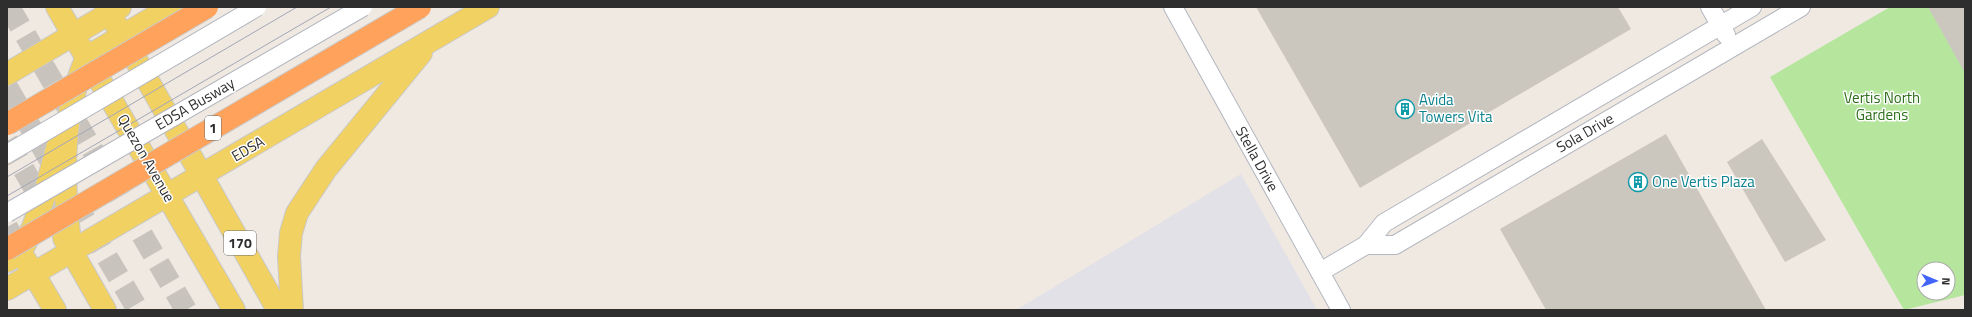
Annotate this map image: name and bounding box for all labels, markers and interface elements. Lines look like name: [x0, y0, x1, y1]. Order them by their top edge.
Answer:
street label: EDSA Busway: [151, 72, 239, 136]
park label: Vertis North Gardens: [1844, 86, 1920, 126]
place label: Avida Towers Vita: [1419, 88, 1493, 128]
building icon: Avida Towers Vita: [1394, 98, 1416, 120]
street label: Sola Drive: [1552, 107, 1618, 158]
street label: Quezon Avenue: [112, 109, 181, 206]
road number: 1: [205, 116, 221, 140]
street label: Stella Drive: [1230, 122, 1285, 196]
street label: EDSA: [227, 130, 269, 167]
place label: One Vertis Plaza: [1652, 170, 1755, 193]
building icon: One Vertis Plaza: [1627, 171, 1649, 193]
road number: 170: [224, 231, 256, 255]
north arrow: [1916, 261, 1956, 301]
text: N: [1938, 277, 1954, 285]

